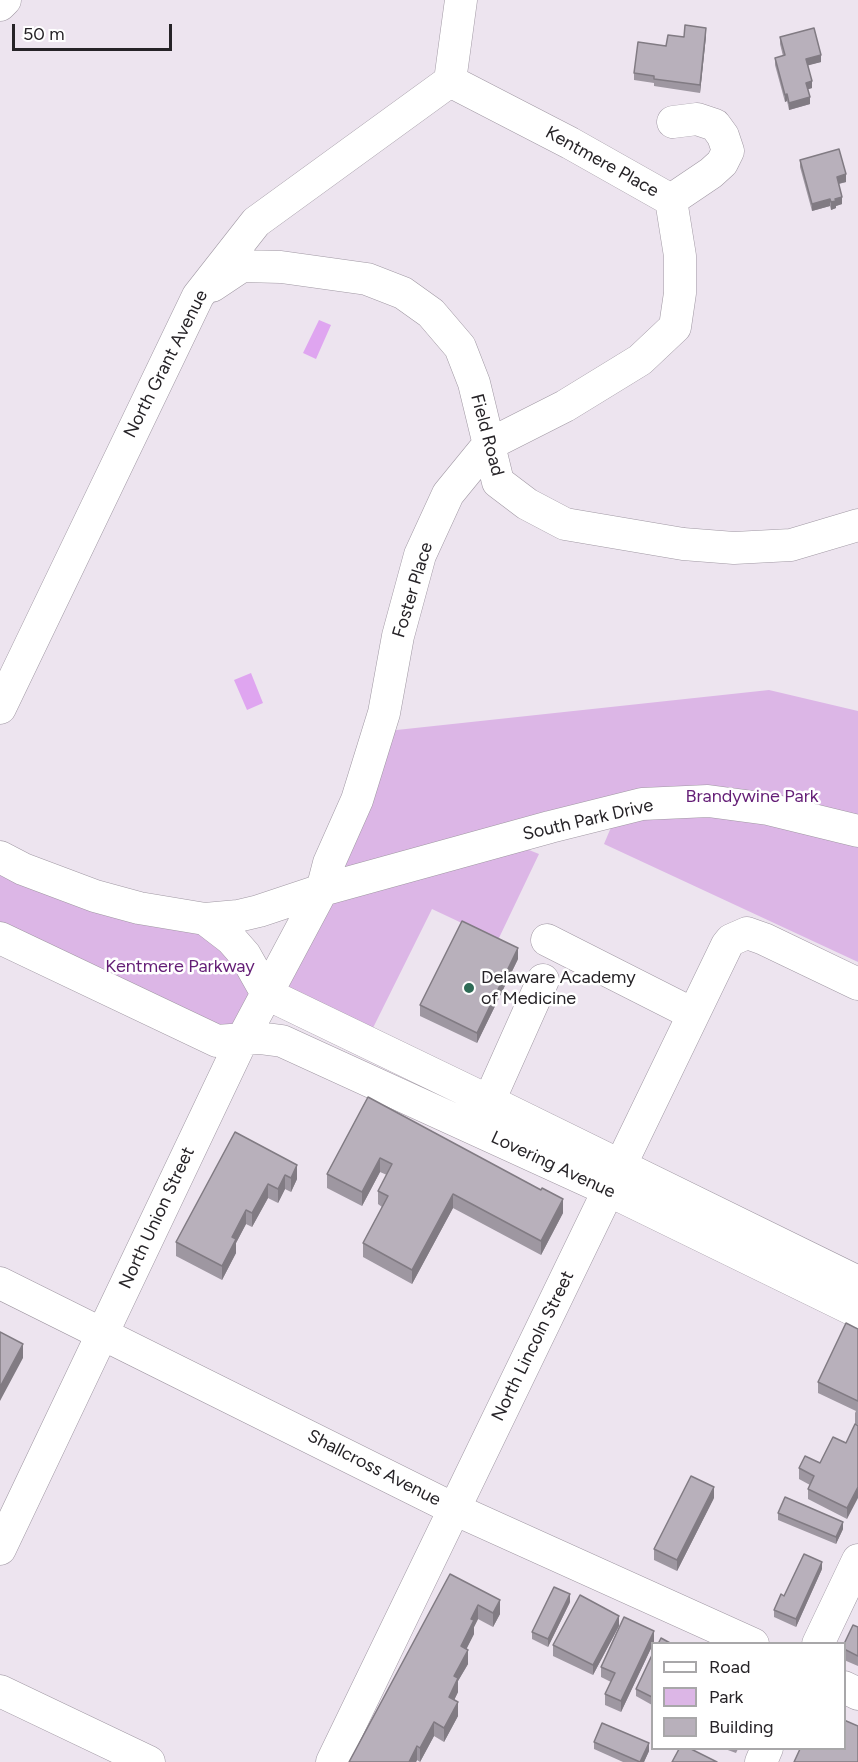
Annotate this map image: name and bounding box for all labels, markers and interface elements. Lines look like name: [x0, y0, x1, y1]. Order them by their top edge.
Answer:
scale bar: [15, 12, 176, 50]
text: 50 m: [23, 23, 65, 45]
street label: Kentmere Place: [542, 122, 662, 202]
street label: North Grant Avenue: [119, 287, 213, 441]
street label: Field Road: [466, 392, 508, 478]
street label: Foster Place: [388, 540, 438, 640]
park label: Brandywine Park: [685, 786, 819, 808]
street label: South Park Drive: [521, 795, 655, 845]
park label: Kentmere Parkway: [105, 956, 255, 978]
place label: Delaware Academy of Medicine: [481, 967, 636, 1010]
marker: Delaware Academy of Medicine: [462, 981, 476, 995]
street label: Lovering Avenue: [487, 1127, 619, 1203]
street label: North Union Street: [115, 1144, 199, 1292]
street label: North Lincoln Street: [487, 1267, 579, 1425]
street label: Shallcross Avenue: [304, 1425, 444, 1511]
legend: [651, 1642, 846, 1750]
text: Road: [709, 1656, 750, 1678]
text: Park: [709, 1686, 743, 1708]
text: Building: [709, 1716, 774, 1738]

